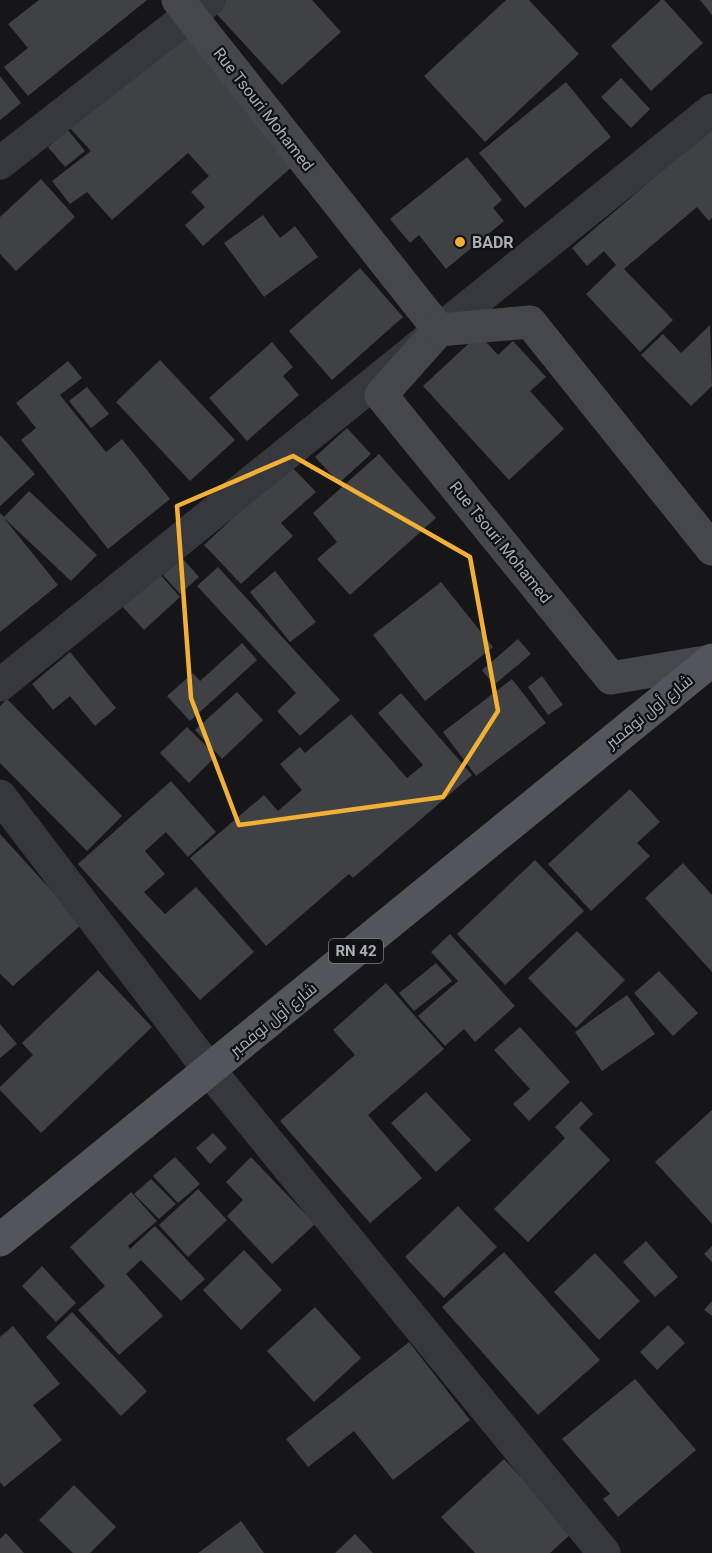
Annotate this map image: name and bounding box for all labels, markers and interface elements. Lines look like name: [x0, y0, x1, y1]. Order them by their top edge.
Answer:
street label: Rue Tsouri Mohamed: [210, 44, 318, 175]
place label: BADR: [472, 233, 514, 252]
marker: BADR: [453, 235, 467, 249]
street label: Rue Tsouri Mohamed: [446, 478, 556, 607]
street label: شارع أول نوفمبر: [601, 671, 698, 754]
road number: RN 42: [329, 939, 383, 963]
street label: شارع أول نوفمبر: [225, 979, 322, 1062]

